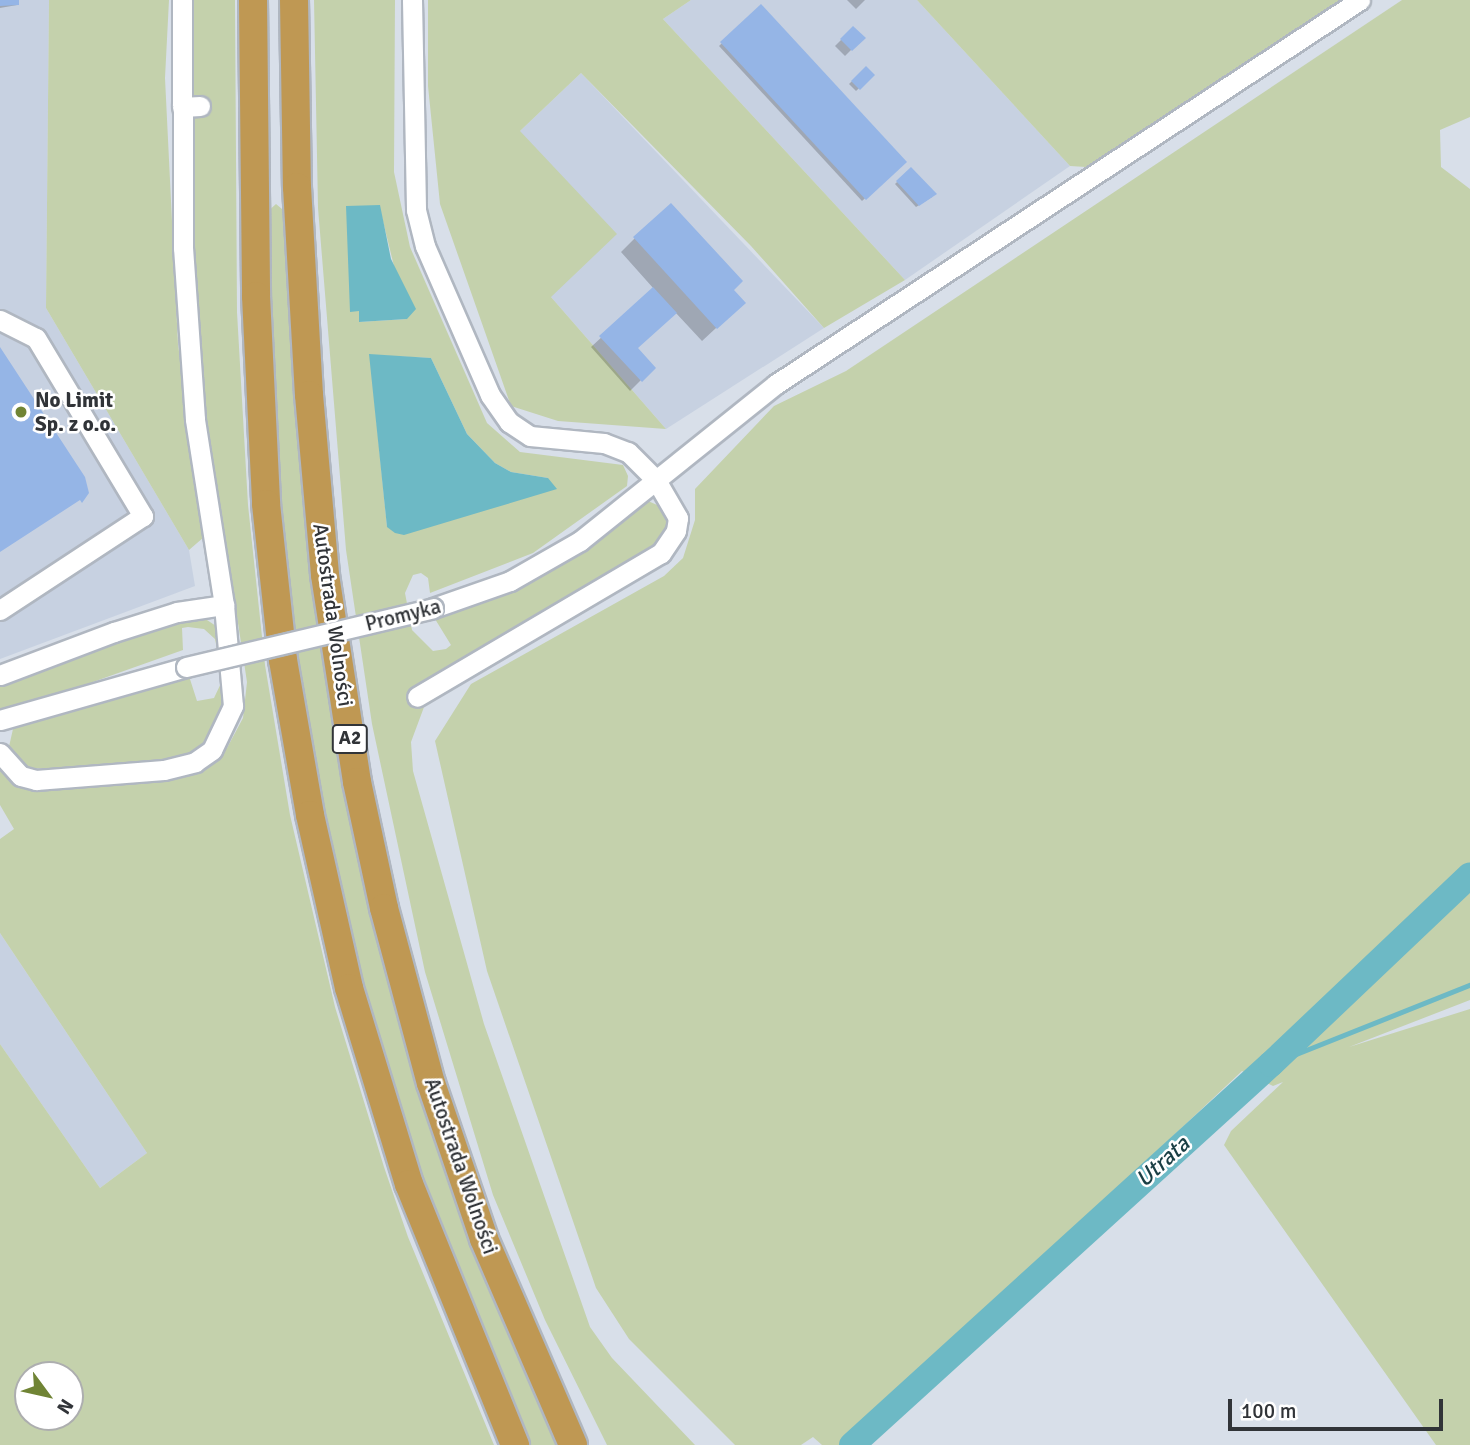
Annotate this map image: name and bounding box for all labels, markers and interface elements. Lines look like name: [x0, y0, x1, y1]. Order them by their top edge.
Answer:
place label: No Limit Sp. z o.o.: [35, 387, 116, 437]
marker: No Limit Sp. z o.o.: [13, 404, 29, 420]
street label: Autostrada Wolności: [308, 522, 358, 708]
street label: Promyka: [362, 593, 444, 637]
road number: A2: [331, 724, 369, 754]
street label: Autostrada Wolności: [419, 1075, 503, 1257]
water label: Utrata: [1130, 1131, 1196, 1193]
north arrow: [14, 1361, 84, 1431]
scale bar: [1232, 1386, 1447, 1430]
text: N: [51, 1394, 79, 1418]
text: 100 m: [1241, 1398, 1296, 1424]

